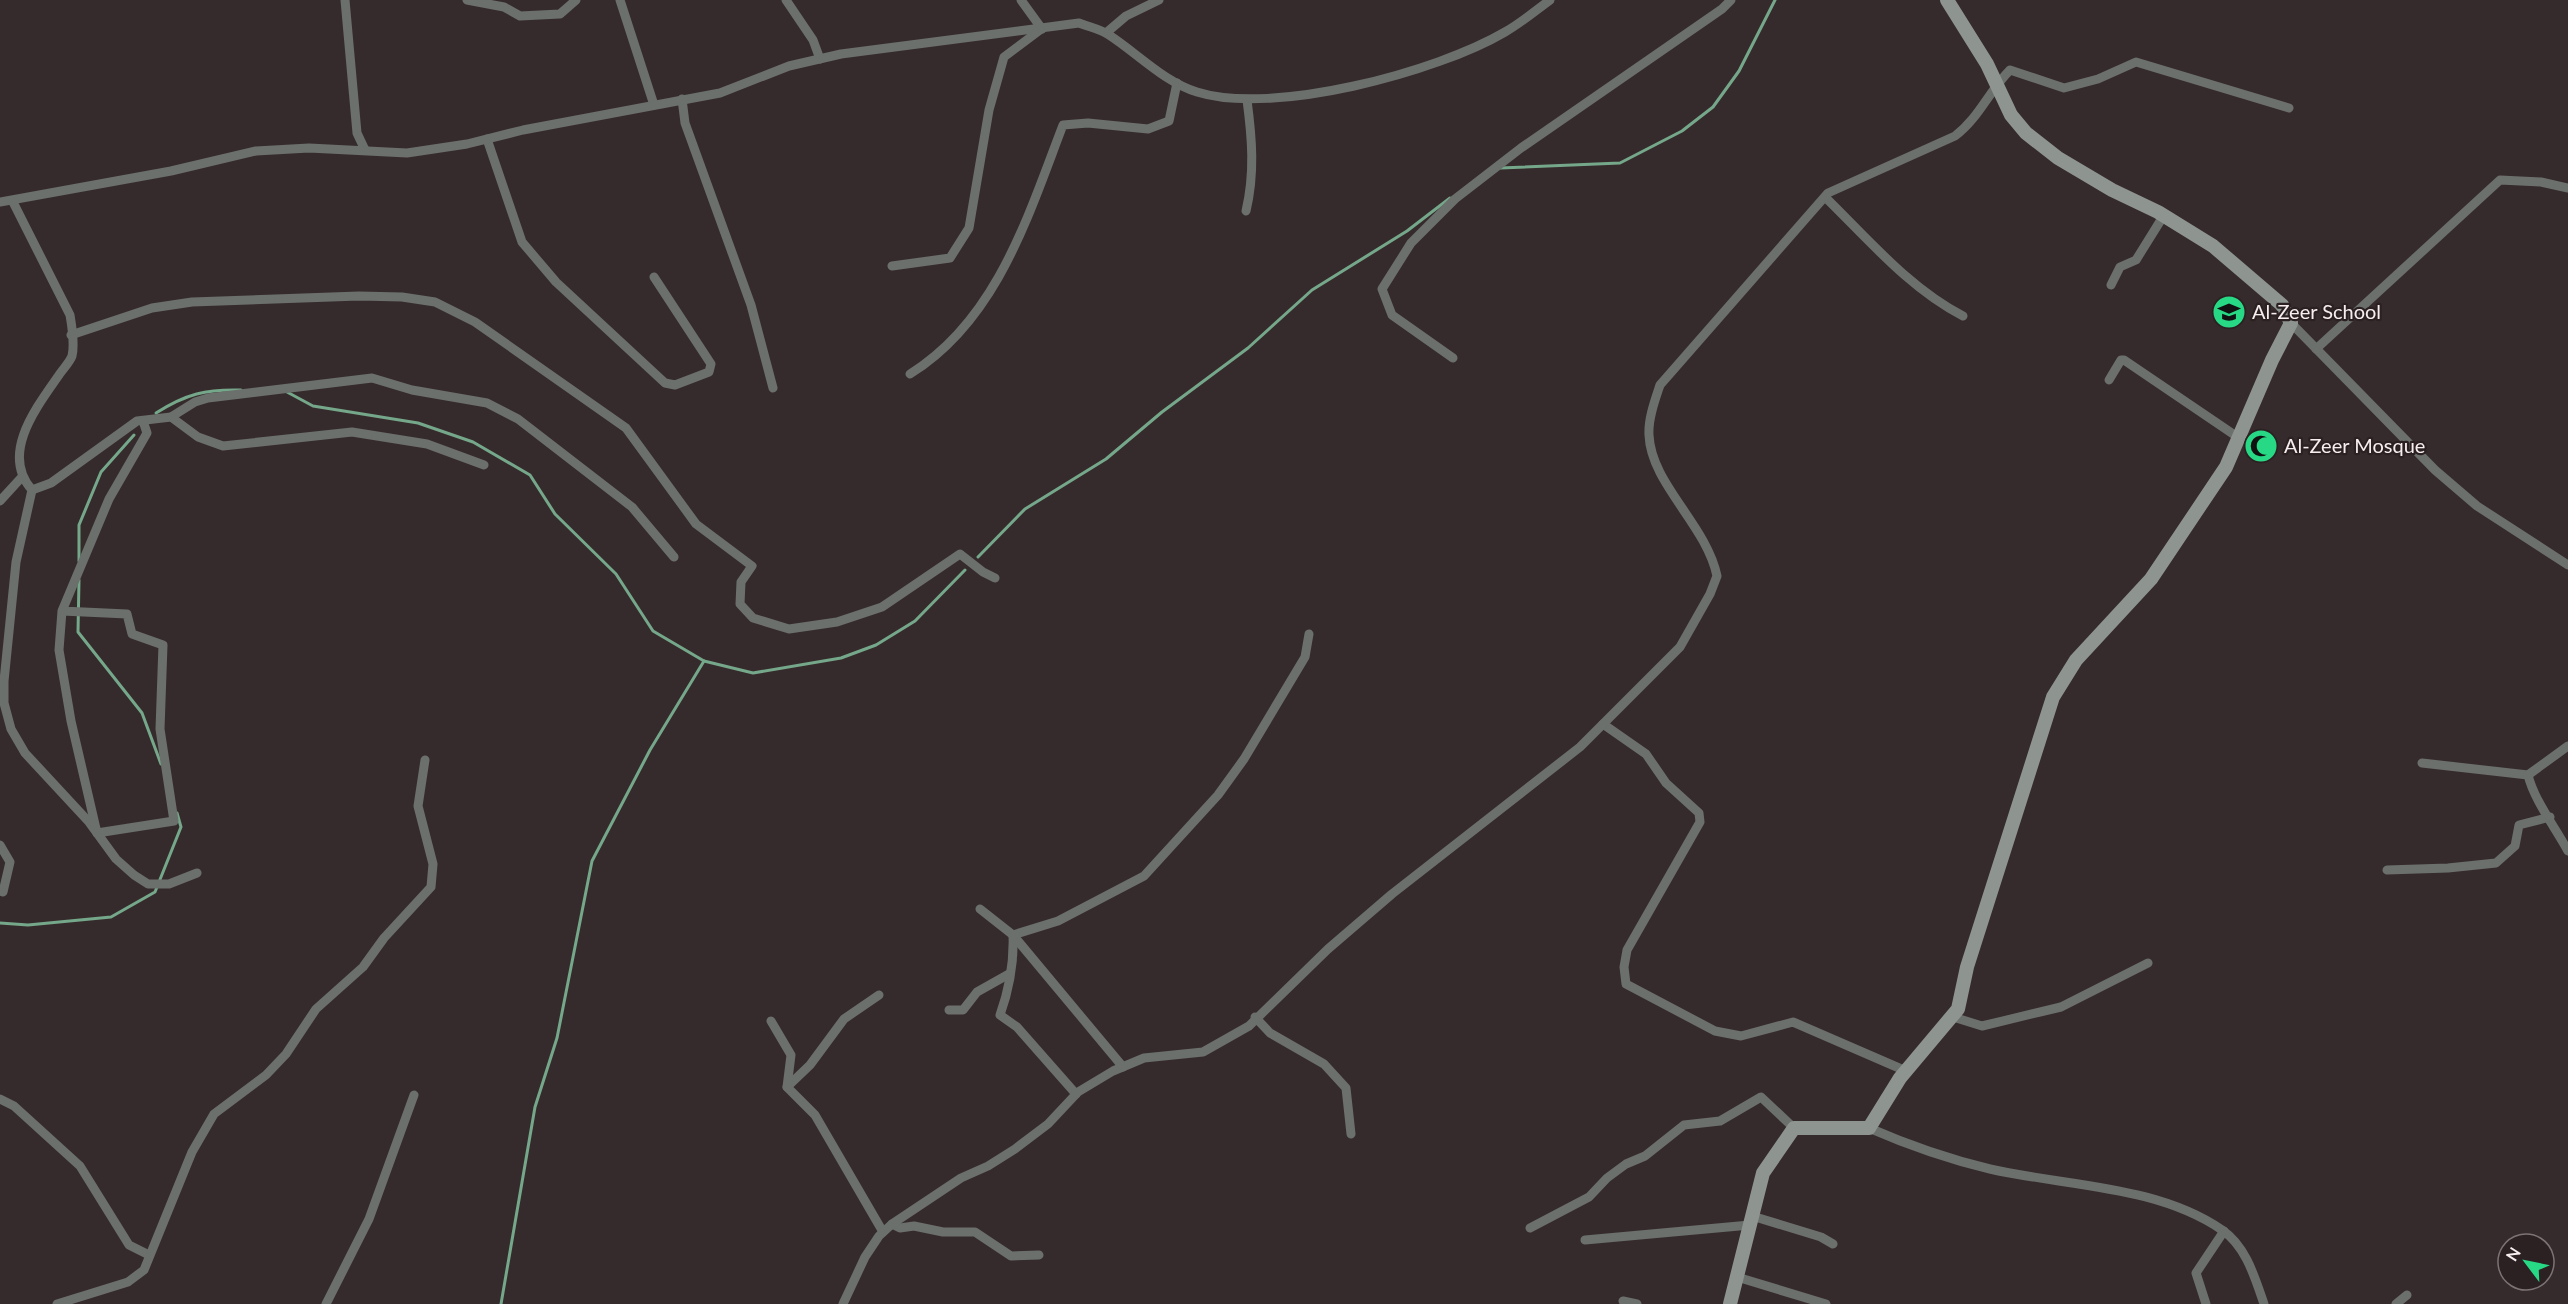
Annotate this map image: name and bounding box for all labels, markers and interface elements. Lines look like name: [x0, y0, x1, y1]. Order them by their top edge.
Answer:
school or university icon: Al-Zeer School: [2211, 294, 2247, 330]
place label: Al-Zeer School: [2252, 299, 2381, 323]
mosque icon: Al-Zeer Mosque: [2243, 428, 2279, 464]
place label: Al-Zeer Mosque: [2284, 433, 2425, 457]
north arrow: [2496, 1232, 2556, 1292]
text: N: [2502, 1244, 2524, 1264]

